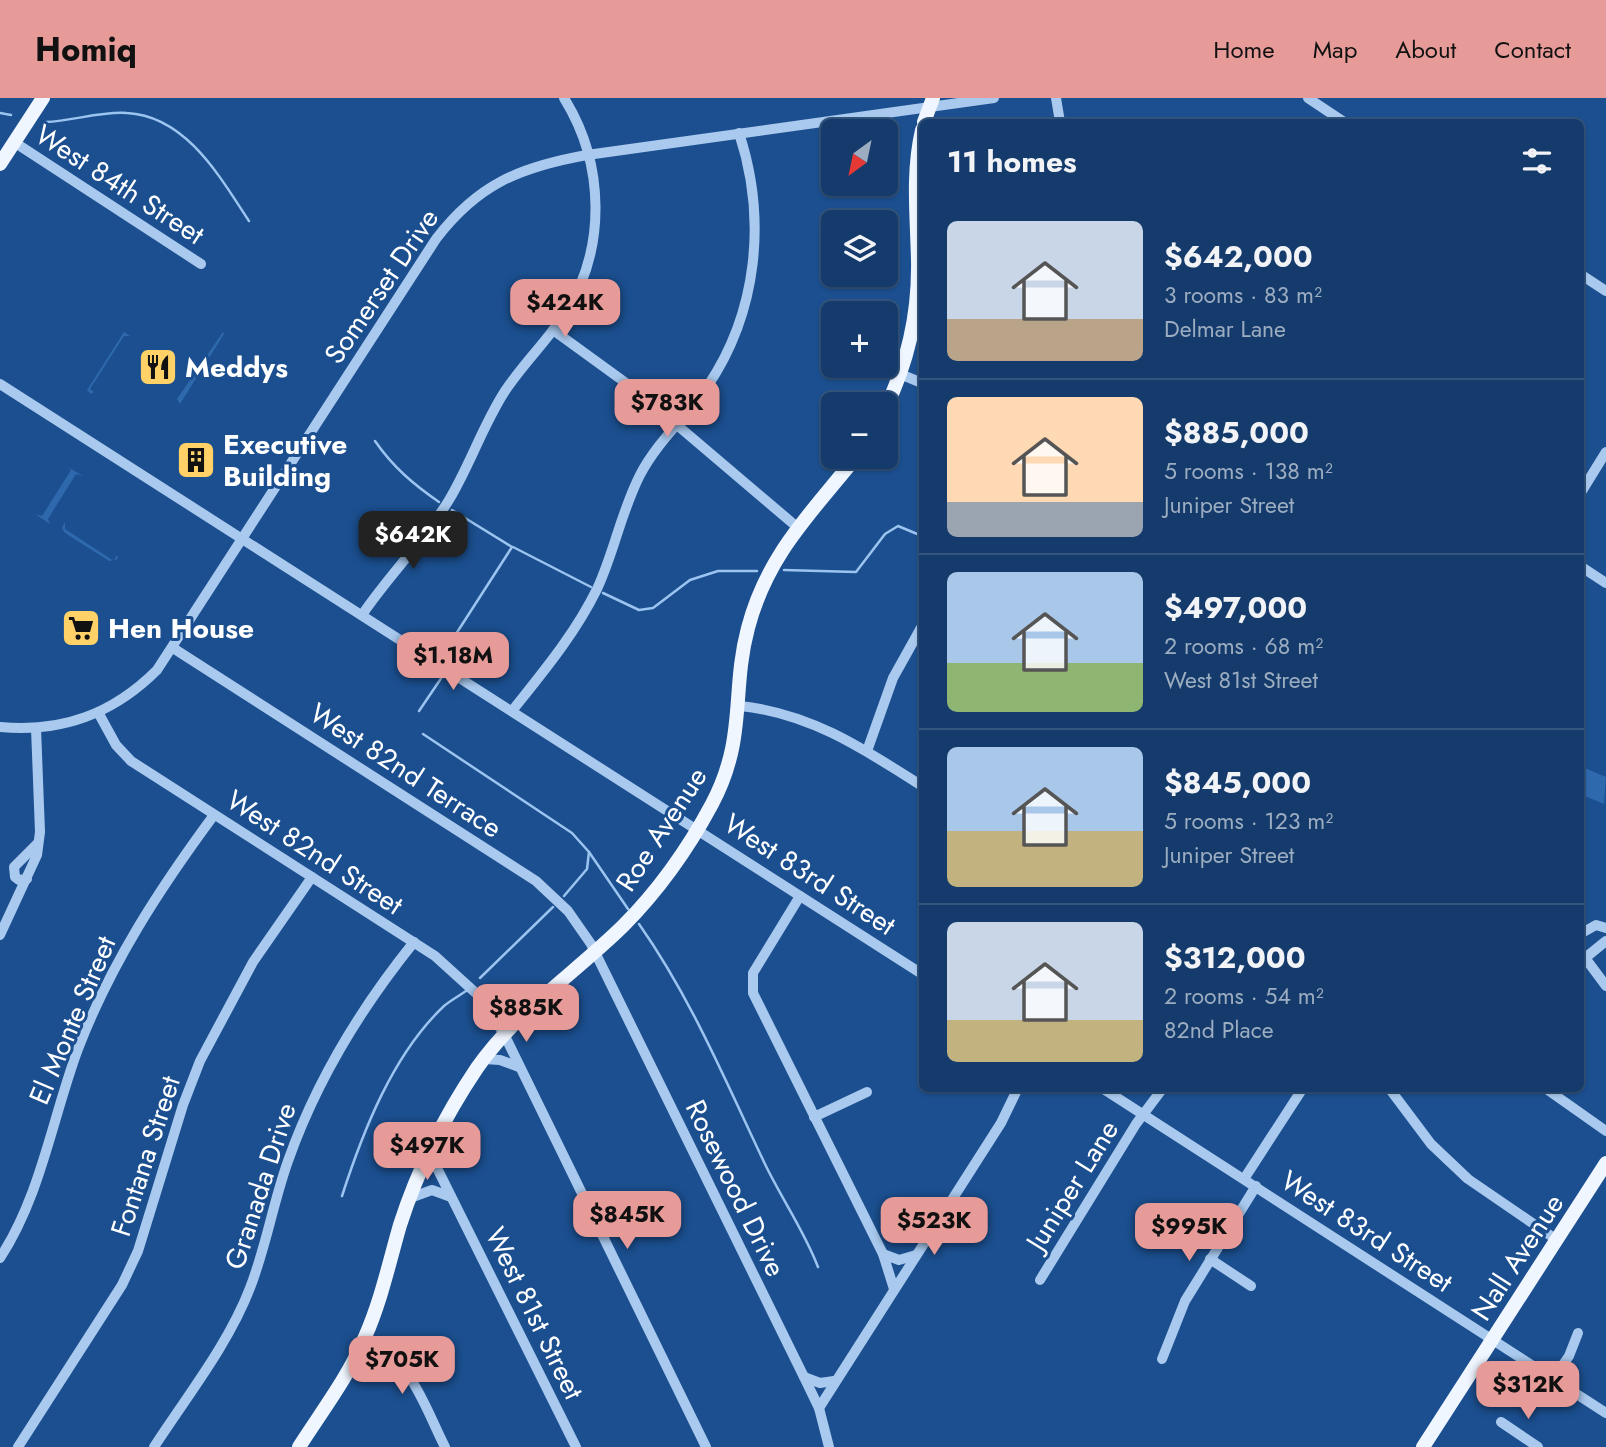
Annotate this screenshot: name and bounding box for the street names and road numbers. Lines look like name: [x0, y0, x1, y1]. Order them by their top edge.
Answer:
street label: West 84th Street: [27, 114, 213, 255]
street label: Somerset Drive: [314, 200, 449, 372]
street label: West 82nd Terrace: [302, 693, 510, 848]
street label: Roe Avenue: [606, 759, 717, 900]
street label: West 82nd Street: [218, 780, 411, 925]
street label: West 83rd Street: [716, 803, 904, 946]
street label: El Monte Street: [19, 929, 126, 1111]
street label: Fontana Street: [100, 1070, 191, 1242]
street label: Rosewood Drive: [675, 1093, 796, 1284]
street label: Granada Drive: [214, 1098, 307, 1275]
street label: Juniper Lane: [1014, 1112, 1129, 1262]
street label: West 83rd Street: [1273, 1160, 1461, 1303]
street label: Nall Avenue: [1461, 1186, 1574, 1329]
street label: West 81st Street: [475, 1220, 594, 1407]

